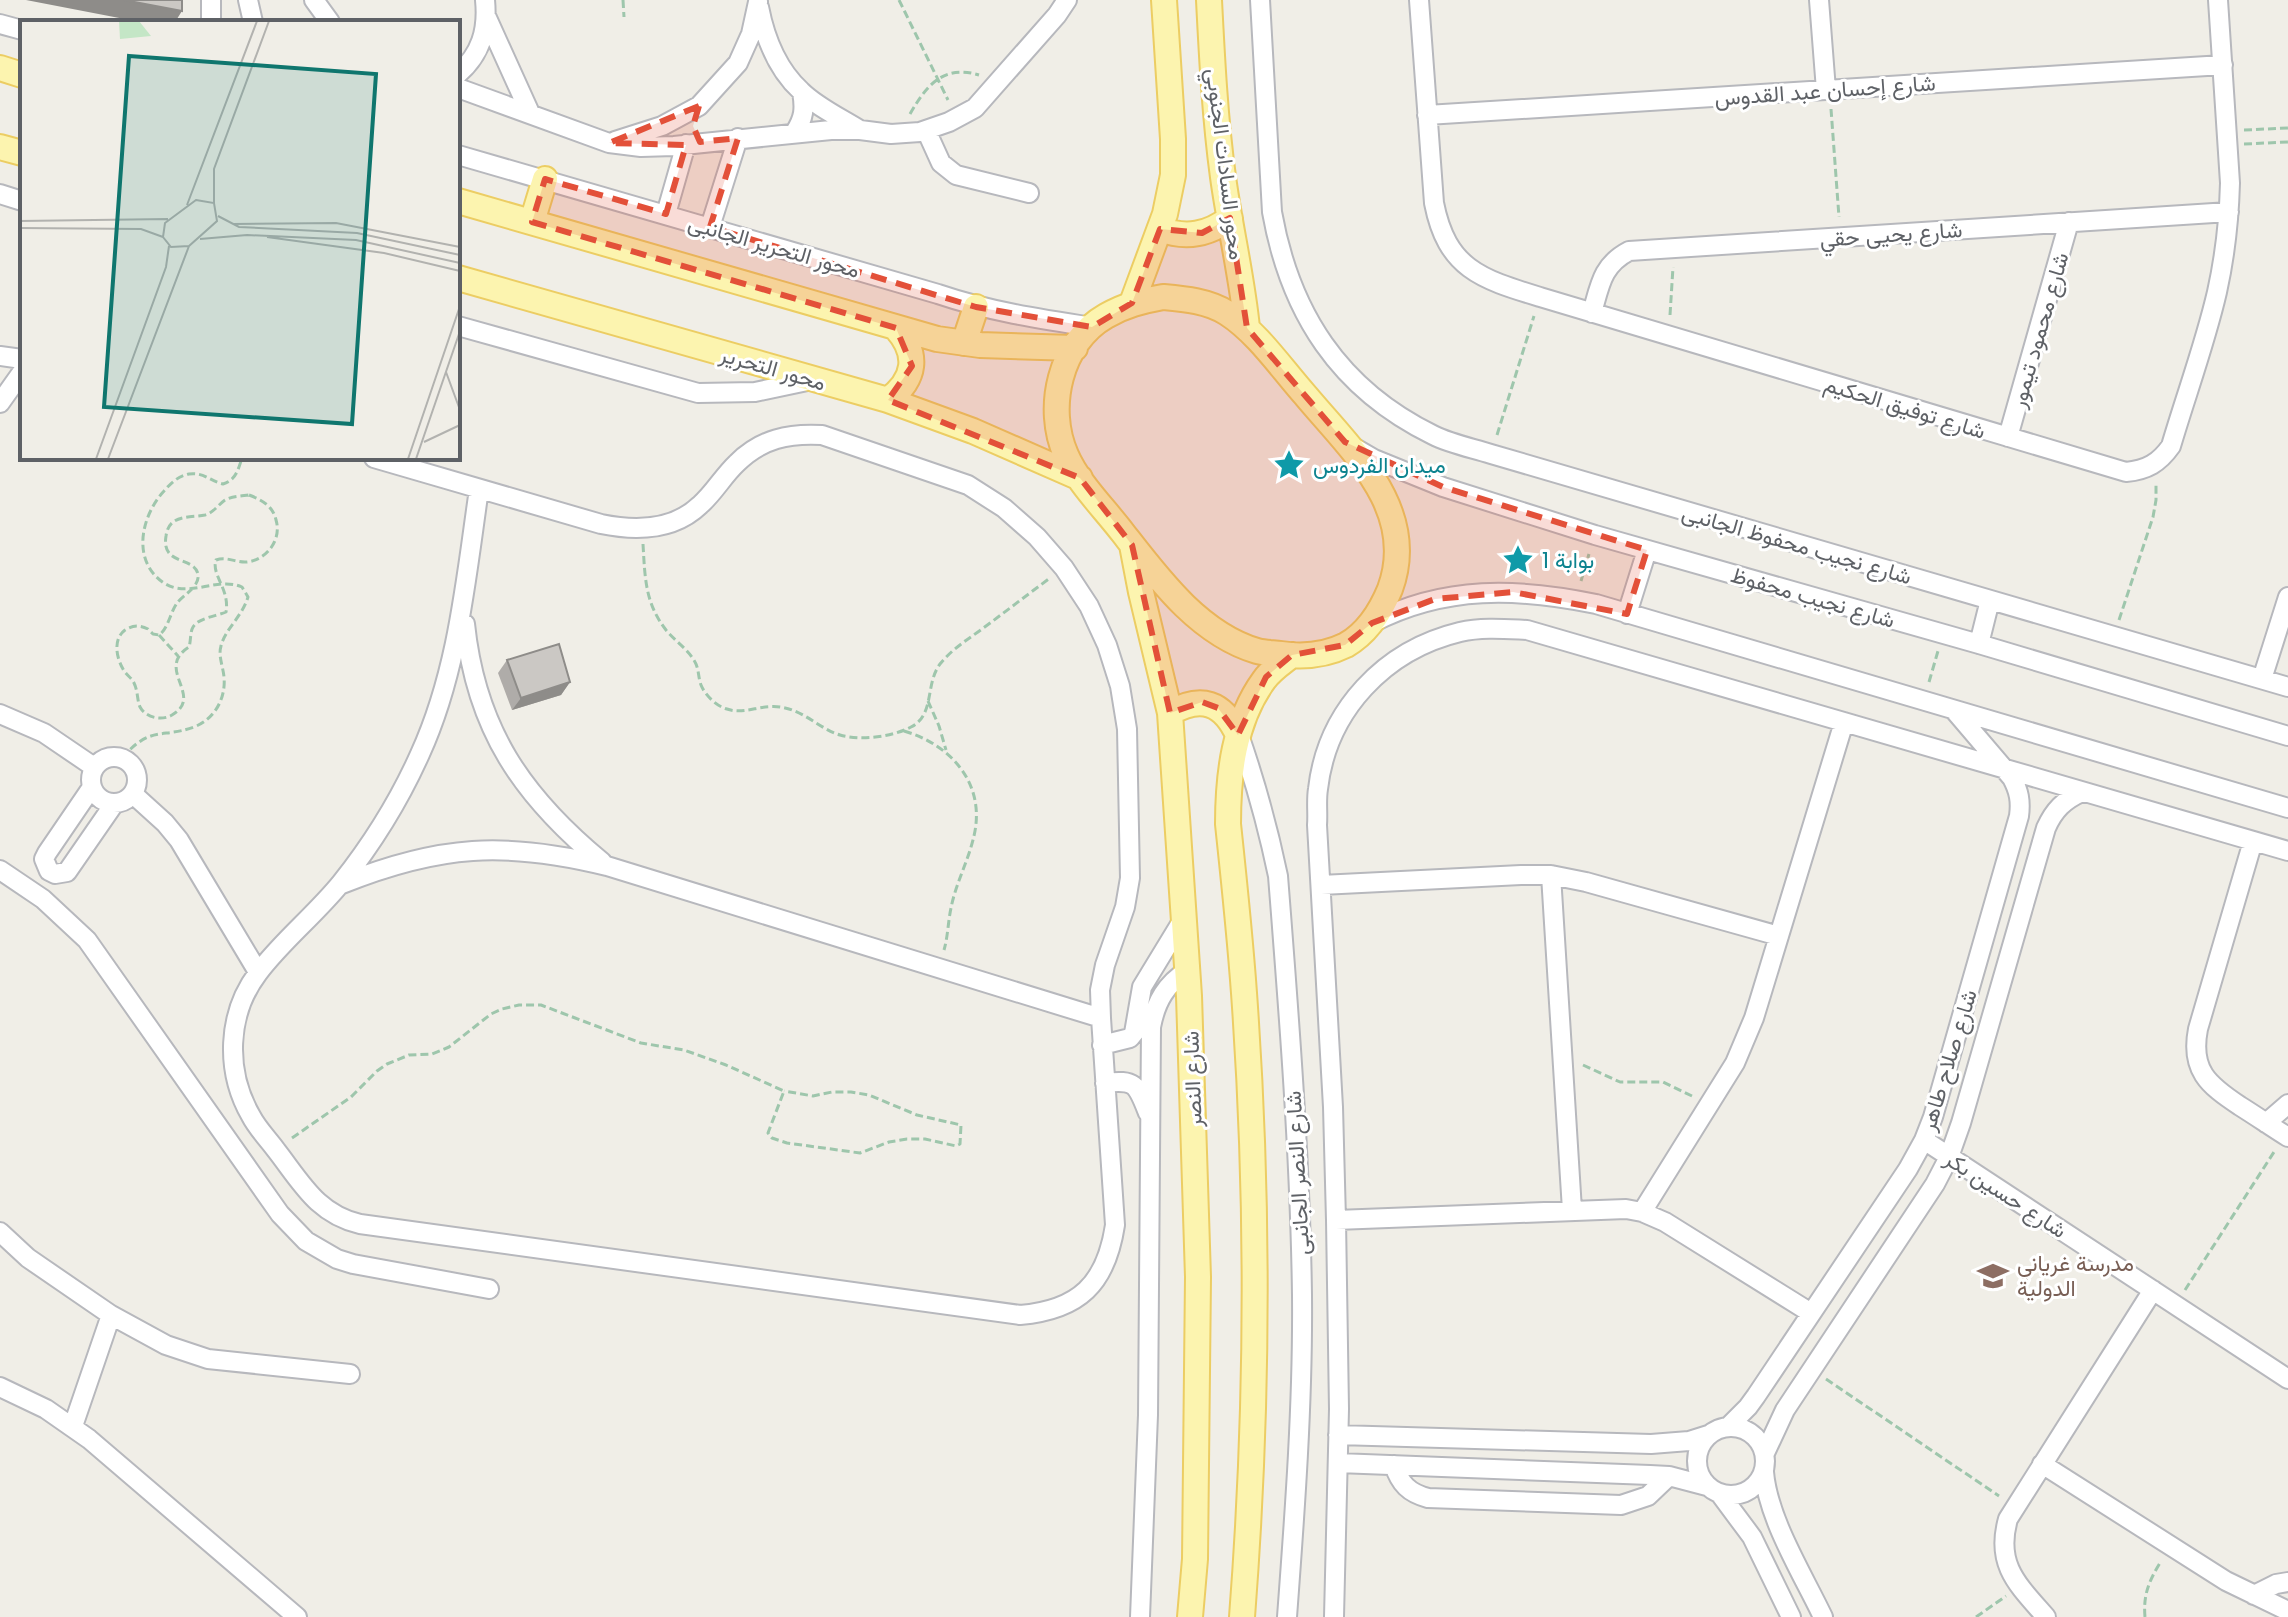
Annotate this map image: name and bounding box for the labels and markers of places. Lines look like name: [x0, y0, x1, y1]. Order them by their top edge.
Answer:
place icon: ميدان الفردوس: [1272, 448, 1306, 482]
place label: ميدان الفردوس: [1313, 450, 1446, 481]
place icon: بوابة 1: [1501, 543, 1535, 577]
place label: بوابة 1: [1542, 545, 1594, 576]
place label: مدرسة غرياني الدولية: [2017, 1248, 2134, 1304]
school or university icon: مدرسة غرياني الدولية: [1976, 1259, 2010, 1293]

